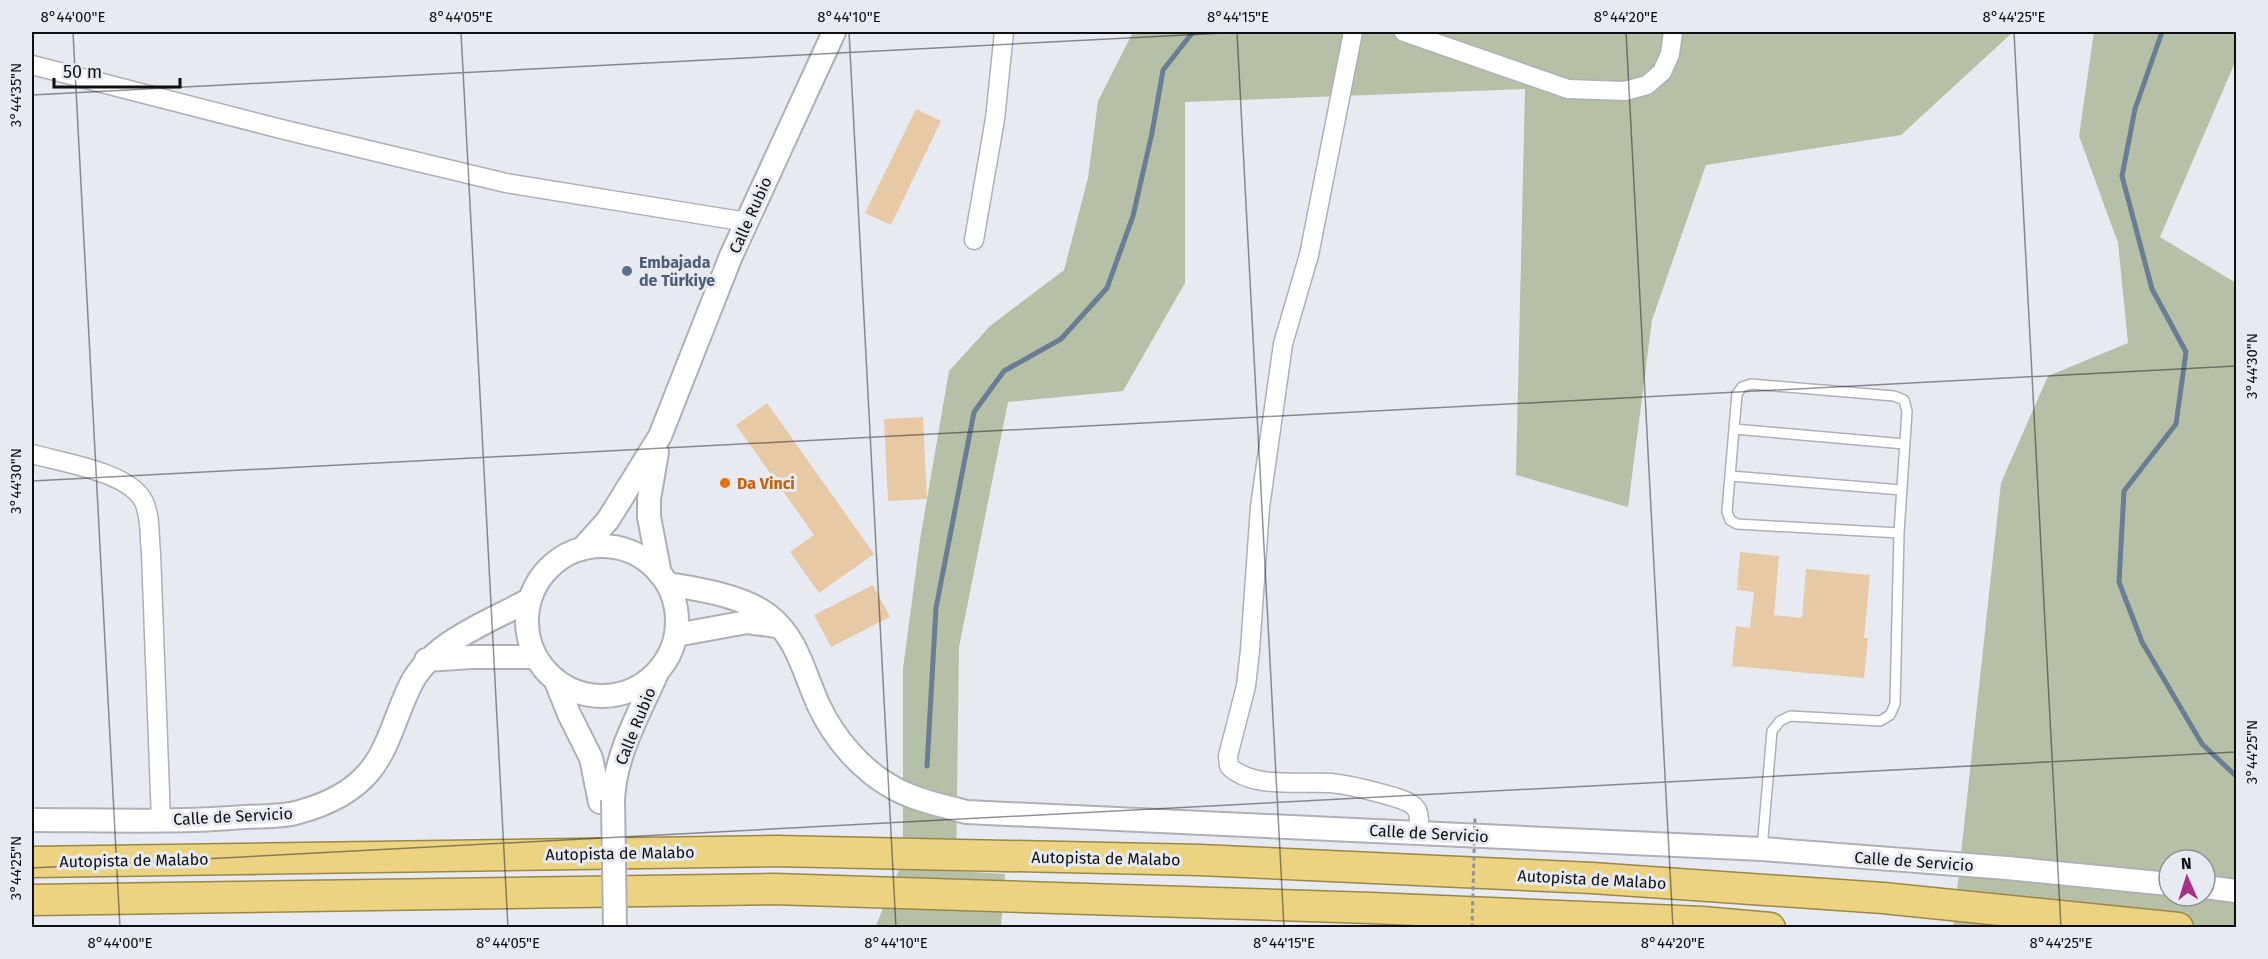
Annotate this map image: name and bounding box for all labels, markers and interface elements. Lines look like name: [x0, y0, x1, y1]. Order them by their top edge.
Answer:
text: 8°44'00"E: [40, 8, 106, 26]
text: 8°44'05"E: [429, 8, 493, 26]
text: 8°44'10"E: [817, 8, 881, 26]
text: 8°44'15"E: [1207, 8, 1269, 26]
text: 8°44'20"E: [1594, 8, 1658, 26]
text: 8°44'25"E: [1982, 8, 2046, 26]
scale bar: [54, 51, 180, 89]
text: 50 m: [63, 61, 102, 83]
text: 3°44'35"N: [7, 63, 25, 127]
street label: Calle Rubio: [725, 174, 776, 257]
place label: Embajada de Türkiye: [639, 253, 715, 290]
marker: Embajada de Türkiye: [620, 264, 634, 278]
text: 3°44'30"N: [2243, 333, 2261, 399]
text: 3°44'30"N: [7, 448, 25, 514]
place label: Da Vinci: [737, 474, 795, 493]
marker: Da Vinci: [718, 476, 732, 490]
street label: Calle Rubio: [611, 685, 660, 768]
text: 3°44'25"N: [2243, 720, 2261, 784]
street label: Calle de Servicio: [173, 804, 293, 829]
street label: Calle de Servicio: [1369, 821, 1489, 846]
text: 3°44'25"N: [7, 836, 25, 900]
street label: Autopista de Malabo: [545, 843, 695, 864]
street label: Autopista de Malabo: [1031, 848, 1181, 869]
street label: Calle de Servicio: [1854, 848, 1974, 875]
north arrow: [2157, 848, 2217, 908]
street label: Autopista de Malabo: [59, 850, 209, 871]
text: N: [2180, 854, 2192, 873]
street label: Autopista de Malabo: [1517, 866, 1667, 893]
text: 8°44'00"E: [87, 934, 153, 952]
text: 8°44'05"E: [476, 934, 540, 952]
text: 8°44'10"E: [864, 934, 928, 952]
text: 8°44'15"E: [1253, 934, 1315, 952]
text: 8°44'20"E: [1641, 934, 1705, 952]
text: 8°44'25"E: [2029, 934, 2093, 952]

